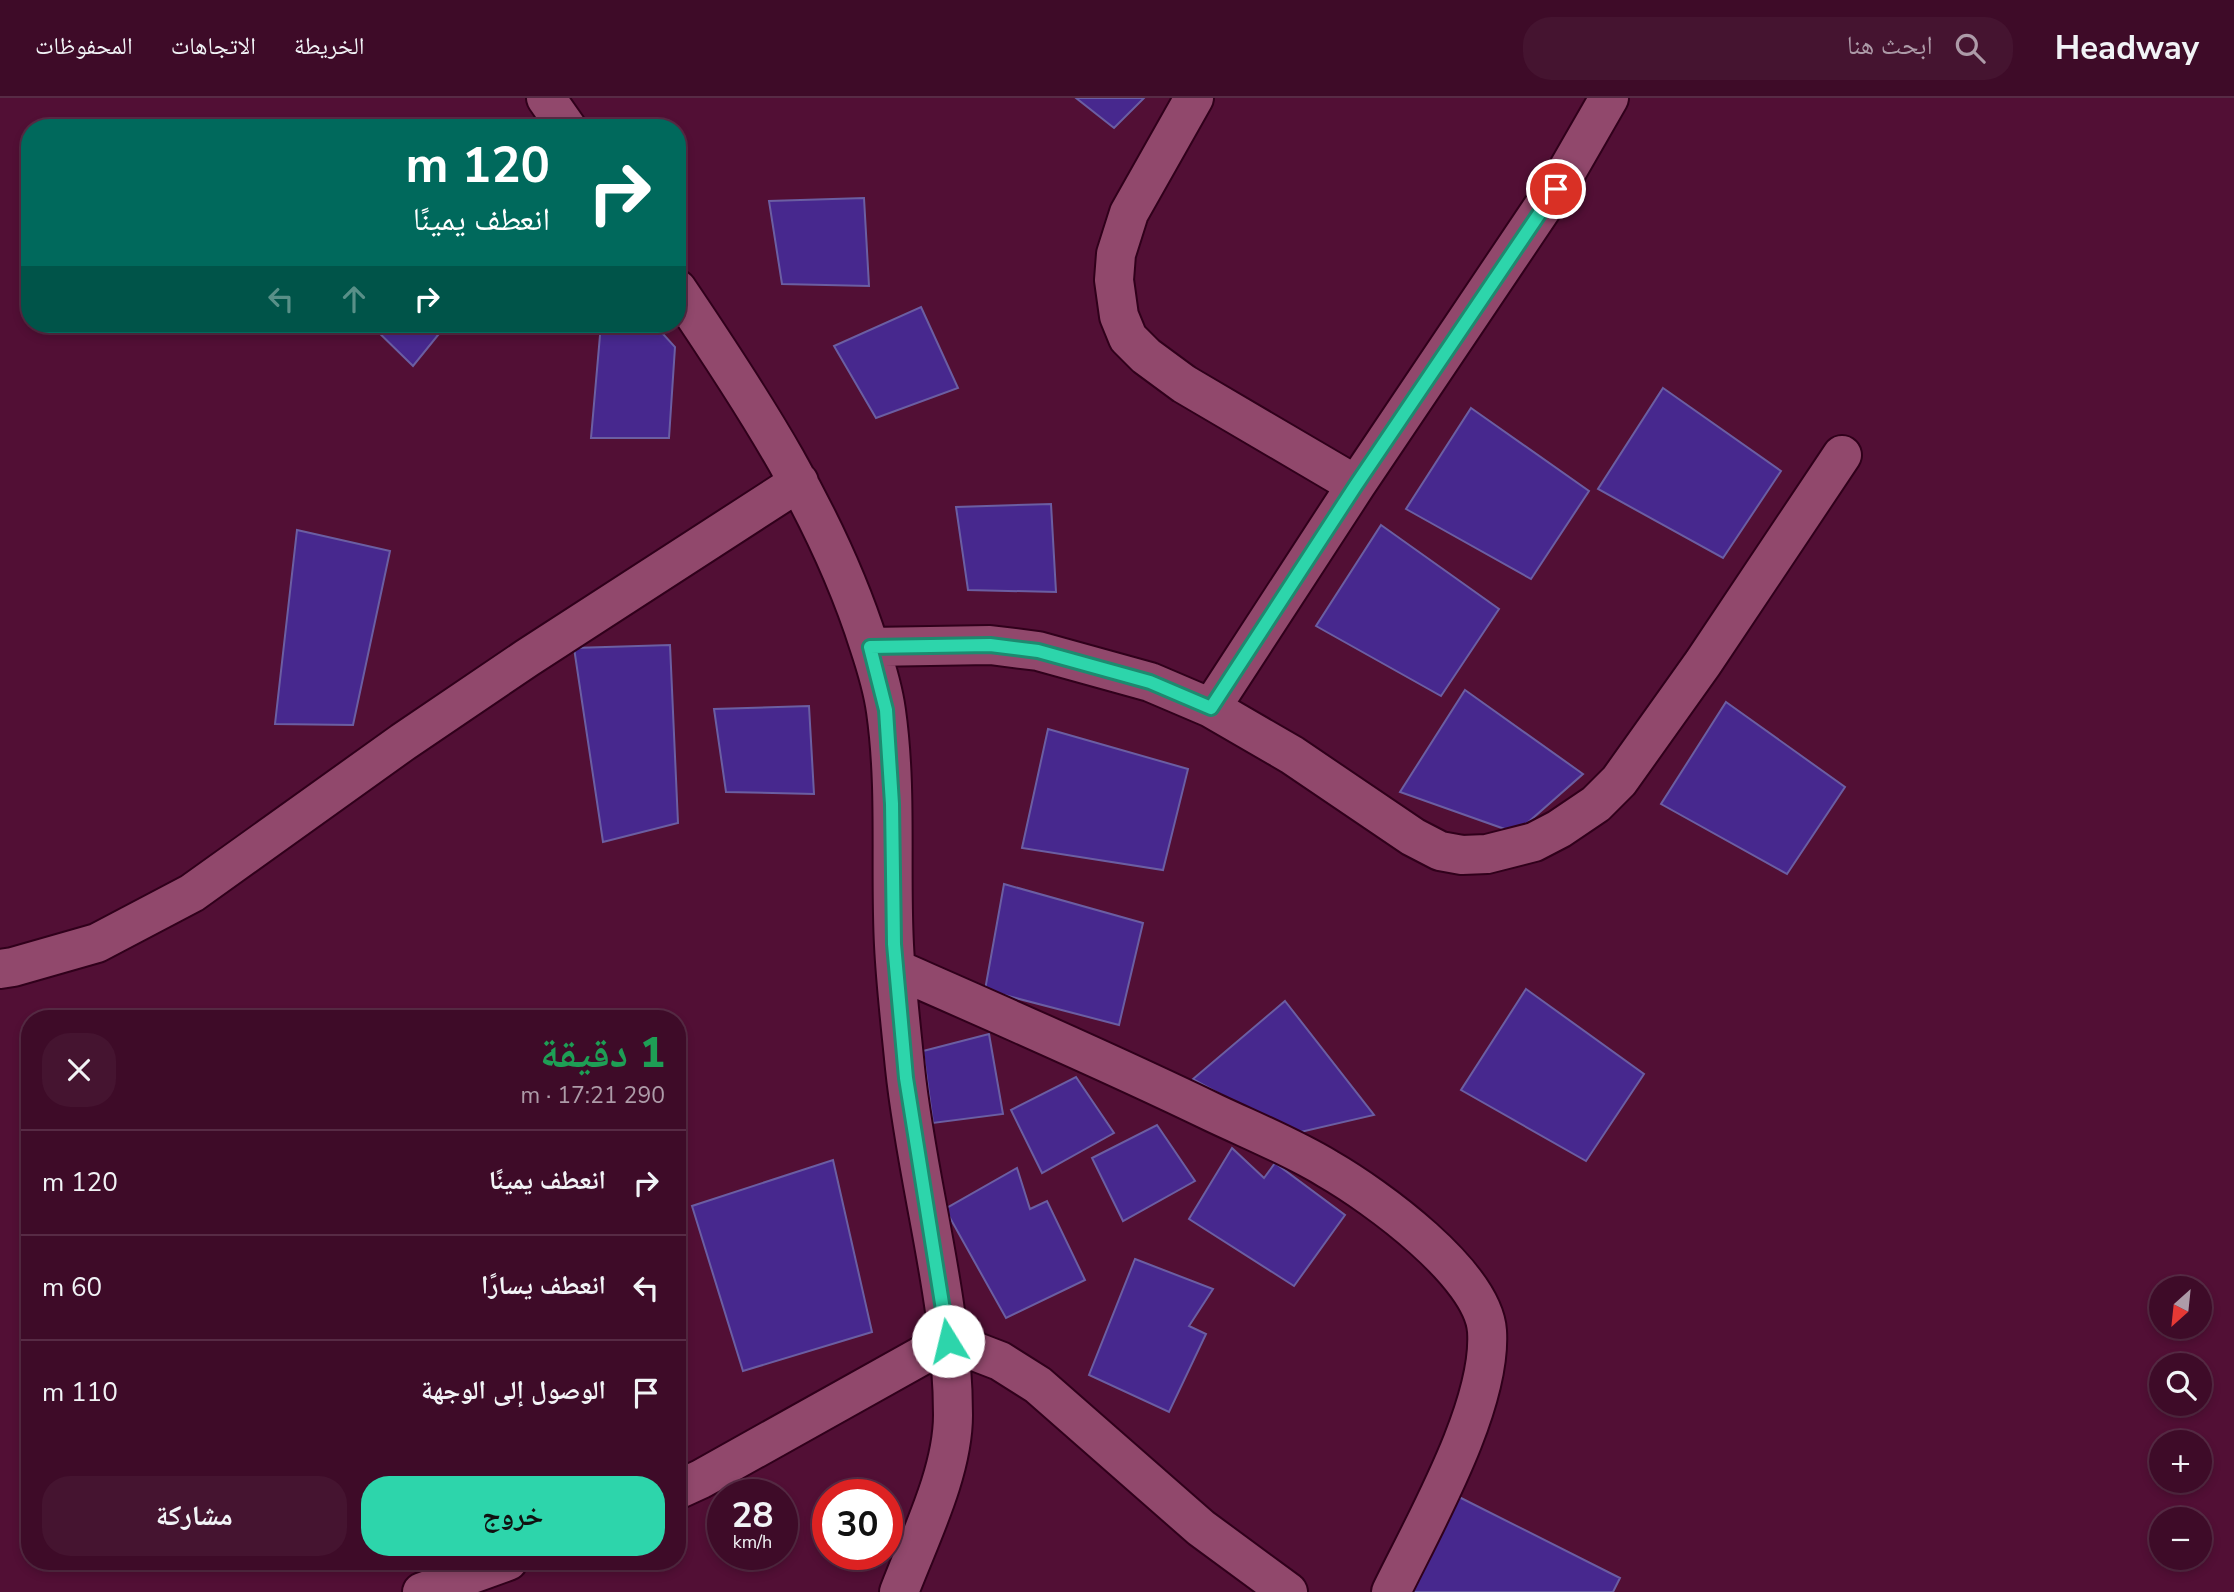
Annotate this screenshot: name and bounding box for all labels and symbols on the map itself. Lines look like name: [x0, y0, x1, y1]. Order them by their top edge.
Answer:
pin: [1526, 159, 1586, 219]
north arrow: [2149, 1276, 2212, 1339]
position arrow: [911, 1304, 985, 1378]
speed limit sign: 30: [812, 1479, 903, 1570]

